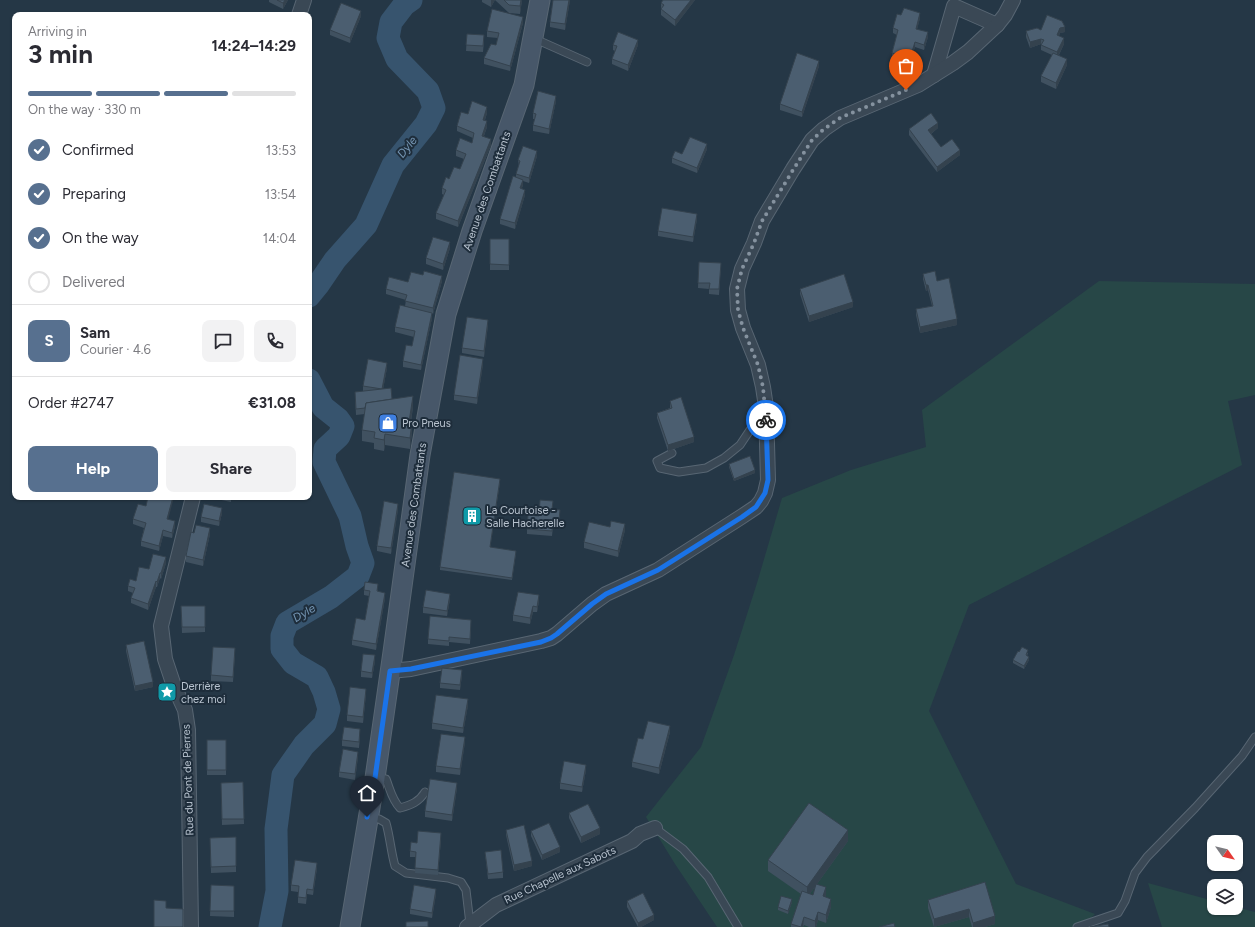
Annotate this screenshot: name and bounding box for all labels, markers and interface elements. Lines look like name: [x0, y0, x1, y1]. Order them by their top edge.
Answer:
text: Arriving in: [28, 24, 87, 39]
text: 14:24–14:29: [212, 37, 296, 55]
text: 3 min: [28, 38, 93, 70]
pin: [889, 49, 923, 90]
icon: bag: [895, 55, 917, 77]
text: On the way · 330 m: [28, 102, 141, 117]
street label: Avenue des Combattants: [460, 130, 514, 252]
water label: Dyle: [394, 133, 420, 161]
icon: check: [28, 139, 50, 161]
text: Confirmed: [62, 141, 134, 159]
text: 13:53: [266, 143, 296, 158]
icon: check: [28, 183, 50, 205]
text: Preparing: [62, 185, 126, 203]
text: 13:54: [265, 187, 296, 202]
icon: check: [28, 227, 50, 249]
text: On the way: [62, 229, 139, 247]
text: 14:04: [263, 231, 296, 246]
text: Delivered: [62, 273, 125, 291]
button: chat: [202, 320, 244, 362]
button: phone: [254, 320, 296, 362]
text: Sam: [80, 324, 110, 342]
text: S: [44, 332, 54, 350]
text: Courier · 4.6: [80, 342, 151, 357]
text: Order #2747: [28, 394, 114, 412]
text: €31.08: [248, 394, 296, 412]
courier: [746, 400, 786, 440]
icon: bike: [755, 409, 777, 431]
shop icon: Pro Pneus: [377, 412, 399, 434]
place label: Pro Pneus: [402, 417, 451, 430]
street label: Avenue des Combattants: [399, 442, 429, 568]
button: Help: [28, 446, 158, 492]
button: Share: [166, 446, 296, 492]
place label: La Courtoise - Salle Hacherelle: [486, 504, 564, 530]
building icon: La Courtoise - Salle Hacherelle: [461, 505, 483, 527]
water label: Dyle: [290, 601, 318, 625]
place label: Derrière chez moi: [181, 680, 226, 706]
place icon: Derrière chez moi: [156, 681, 178, 703]
street label: Rue du Pont de Pierres: [180, 724, 196, 836]
pin: [350, 776, 384, 817]
icon: home: [356, 782, 378, 804]
north arrow: [1207, 835, 1243, 871]
map controls: [1207, 835, 1243, 915]
street label: Rue Chapelle aux Sabots: [502, 843, 618, 907]
button: layers: [1207, 879, 1243, 915]

